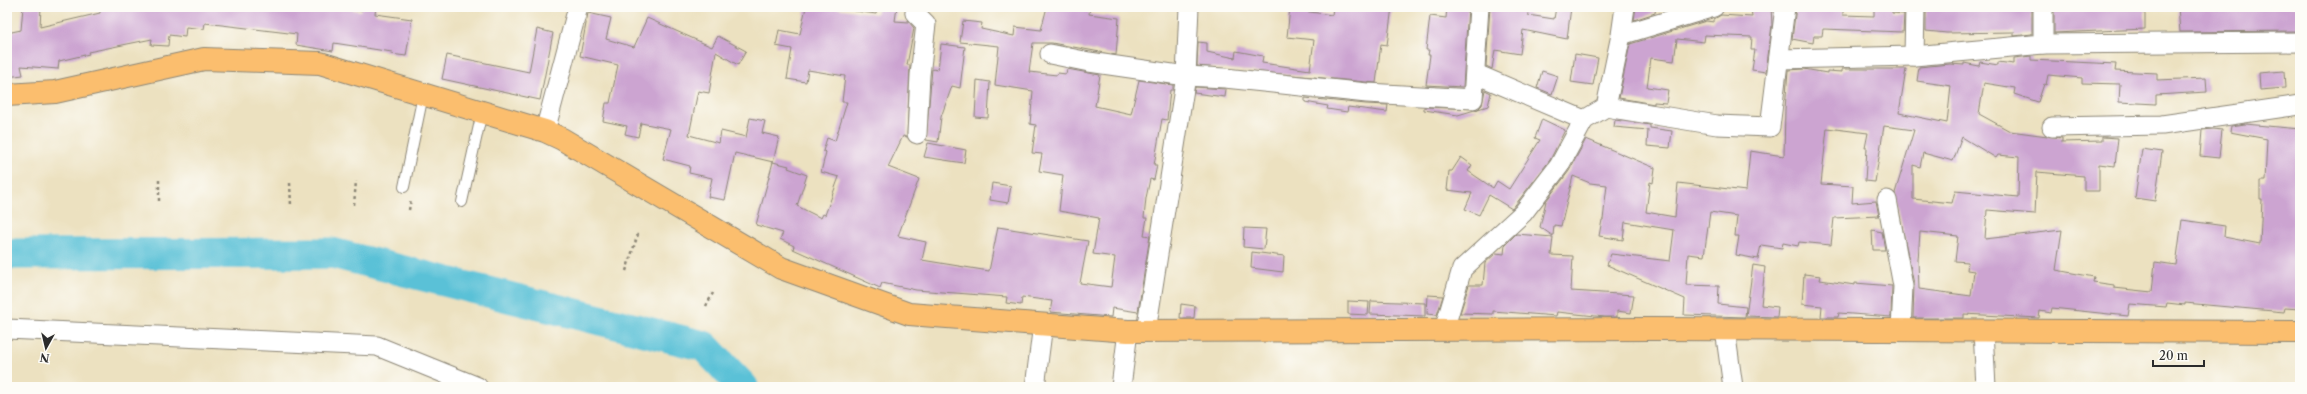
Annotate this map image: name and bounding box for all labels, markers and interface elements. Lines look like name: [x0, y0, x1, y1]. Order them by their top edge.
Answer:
north arrow: [26, 328, 66, 368]
scale bar: [2153, 342, 2204, 368]
text: 20 m: [2159, 348, 2188, 363]
text: N: [38, 350, 50, 365]

